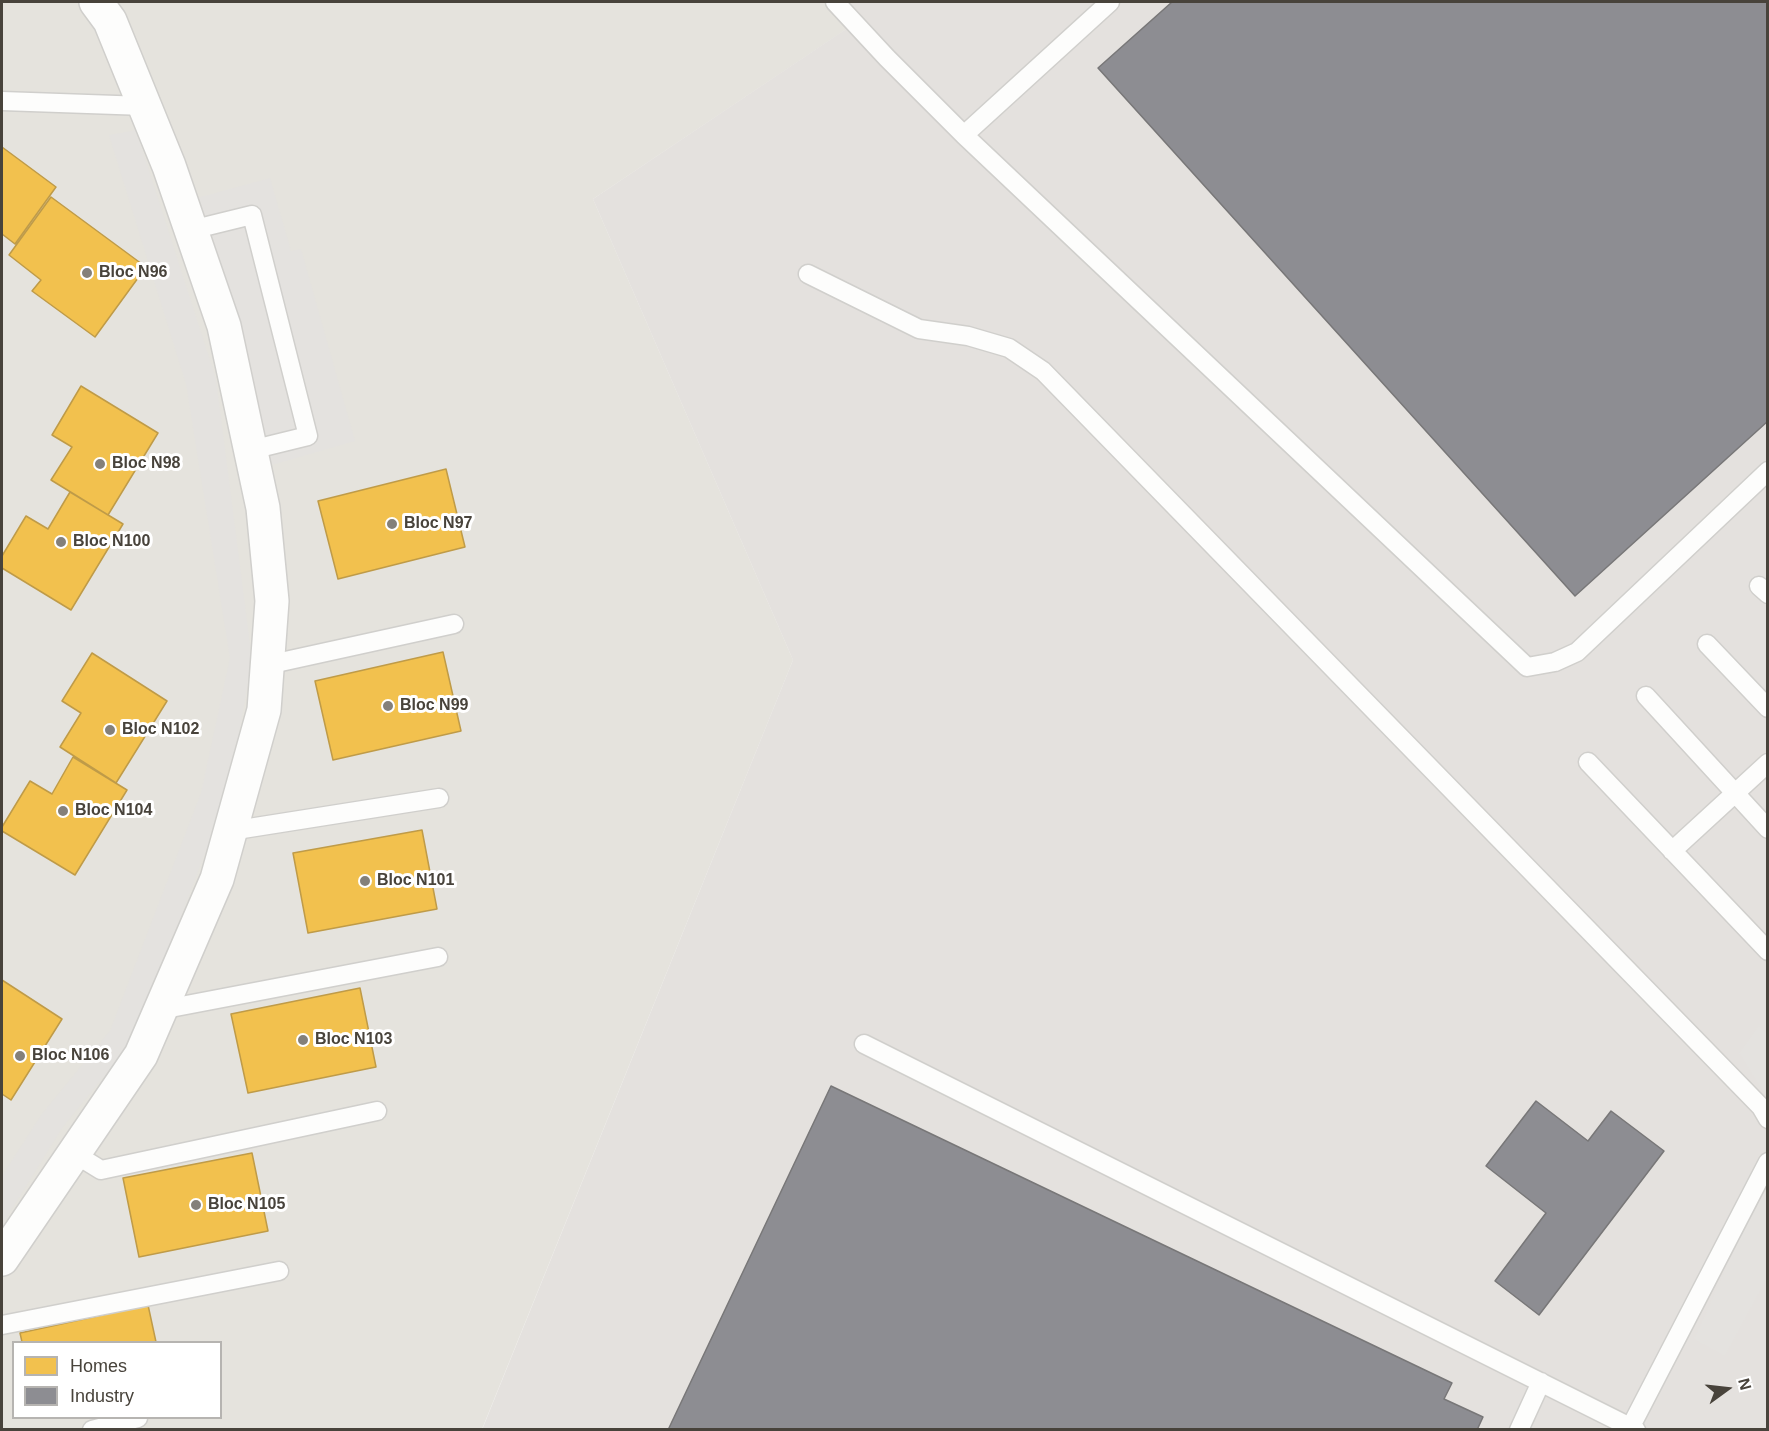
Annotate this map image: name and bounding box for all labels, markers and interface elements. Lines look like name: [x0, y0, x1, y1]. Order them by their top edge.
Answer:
place label: Bloc N96: [99, 263, 167, 283]
marker: Bloc N96: [80, 266, 94, 280]
place label: Bloc N98: [112, 454, 180, 474]
marker: Bloc N98: [93, 457, 107, 471]
place label: Bloc N97: [404, 514, 472, 534]
marker: Bloc N97: [385, 517, 399, 531]
place label: Bloc N100: [73, 532, 150, 552]
marker: Bloc N100: [54, 535, 68, 549]
place label: Bloc N99: [400, 696, 468, 716]
marker: Bloc N99: [381, 699, 395, 713]
place label: Bloc N102: [122, 720, 199, 740]
marker: Bloc N102: [103, 723, 117, 737]
place label: Bloc N104: [75, 801, 152, 821]
marker: Bloc N104: [56, 804, 70, 818]
place label: Bloc N101: [377, 871, 454, 891]
marker: Bloc N101: [358, 874, 372, 888]
place label: Bloc N103: [315, 1030, 392, 1050]
marker: Bloc N103: [296, 1033, 310, 1047]
place label: Bloc N106: [32, 1046, 109, 1066]
marker: Bloc N106: [13, 1049, 27, 1063]
place label: Bloc N105: [208, 1195, 285, 1215]
marker: Bloc N105: [189, 1198, 203, 1212]
legend: [12, 1341, 222, 1419]
text: Homes: [70, 1356, 127, 1376]
north arrow: [1697, 1359, 1757, 1419]
text: N: [1735, 1376, 1755, 1392]
text: Industry: [70, 1386, 134, 1406]

